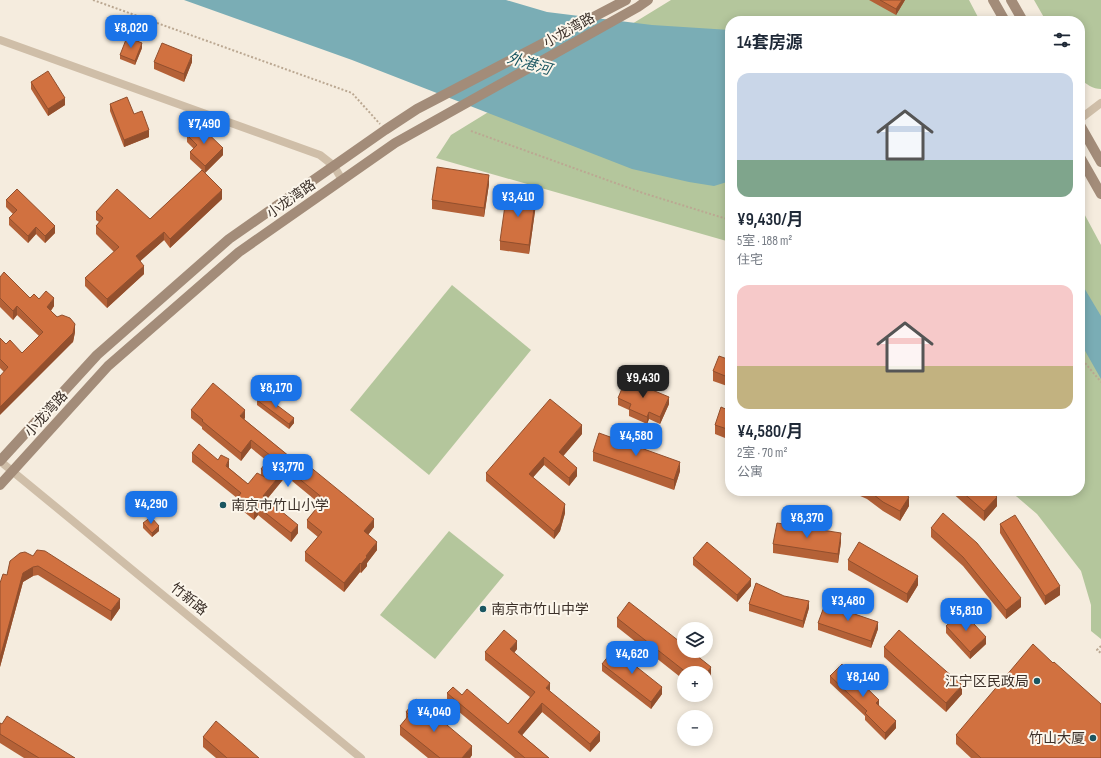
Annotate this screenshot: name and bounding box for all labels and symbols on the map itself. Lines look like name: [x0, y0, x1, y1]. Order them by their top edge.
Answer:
street label: 小龙湾路: [540, 9, 598, 51]
pin: ¥8,020: [98, 15, 164, 49]
water label: 外港河: [505, 49, 556, 80]
pin: ¥7,490: [171, 111, 237, 145]
street label: 小龙湾路: [263, 176, 319, 222]
pin: ¥3,410: [485, 184, 551, 218]
pin: ¥9,430: [610, 365, 676, 399]
pin: ¥8,170: [243, 375, 309, 409]
street label: 小龙湾路: [21, 388, 71, 440]
pin: ¥4,580: [603, 423, 669, 457]
pin: ¥3,770: [255, 454, 321, 488]
pin: ¥4,290: [118, 491, 184, 525]
place label: 南京市竹山小学: [231, 497, 329, 514]
marker: 南京市竹山小学: [218, 500, 228, 510]
pin: ¥8,370: [774, 505, 840, 539]
street label: 竹新路: [167, 579, 211, 619]
pin: ¥3,480: [815, 588, 881, 622]
pin: ¥5,810: [933, 598, 999, 632]
place label: 南京市竹山中学: [491, 601, 589, 618]
marker: 南京市竹山中学: [478, 604, 488, 614]
pin: ¥4,620: [599, 641, 665, 675]
pin: ¥8,140: [830, 664, 896, 698]
place label: 江宁区民政局: [945, 673, 1029, 690]
marker: 江宁区民政局: [1032, 676, 1042, 686]
pin: ¥4,040: [401, 699, 467, 733]
place label: 竹山大厦: [1029, 730, 1085, 747]
marker: 竹山大厦: [1088, 733, 1098, 743]

